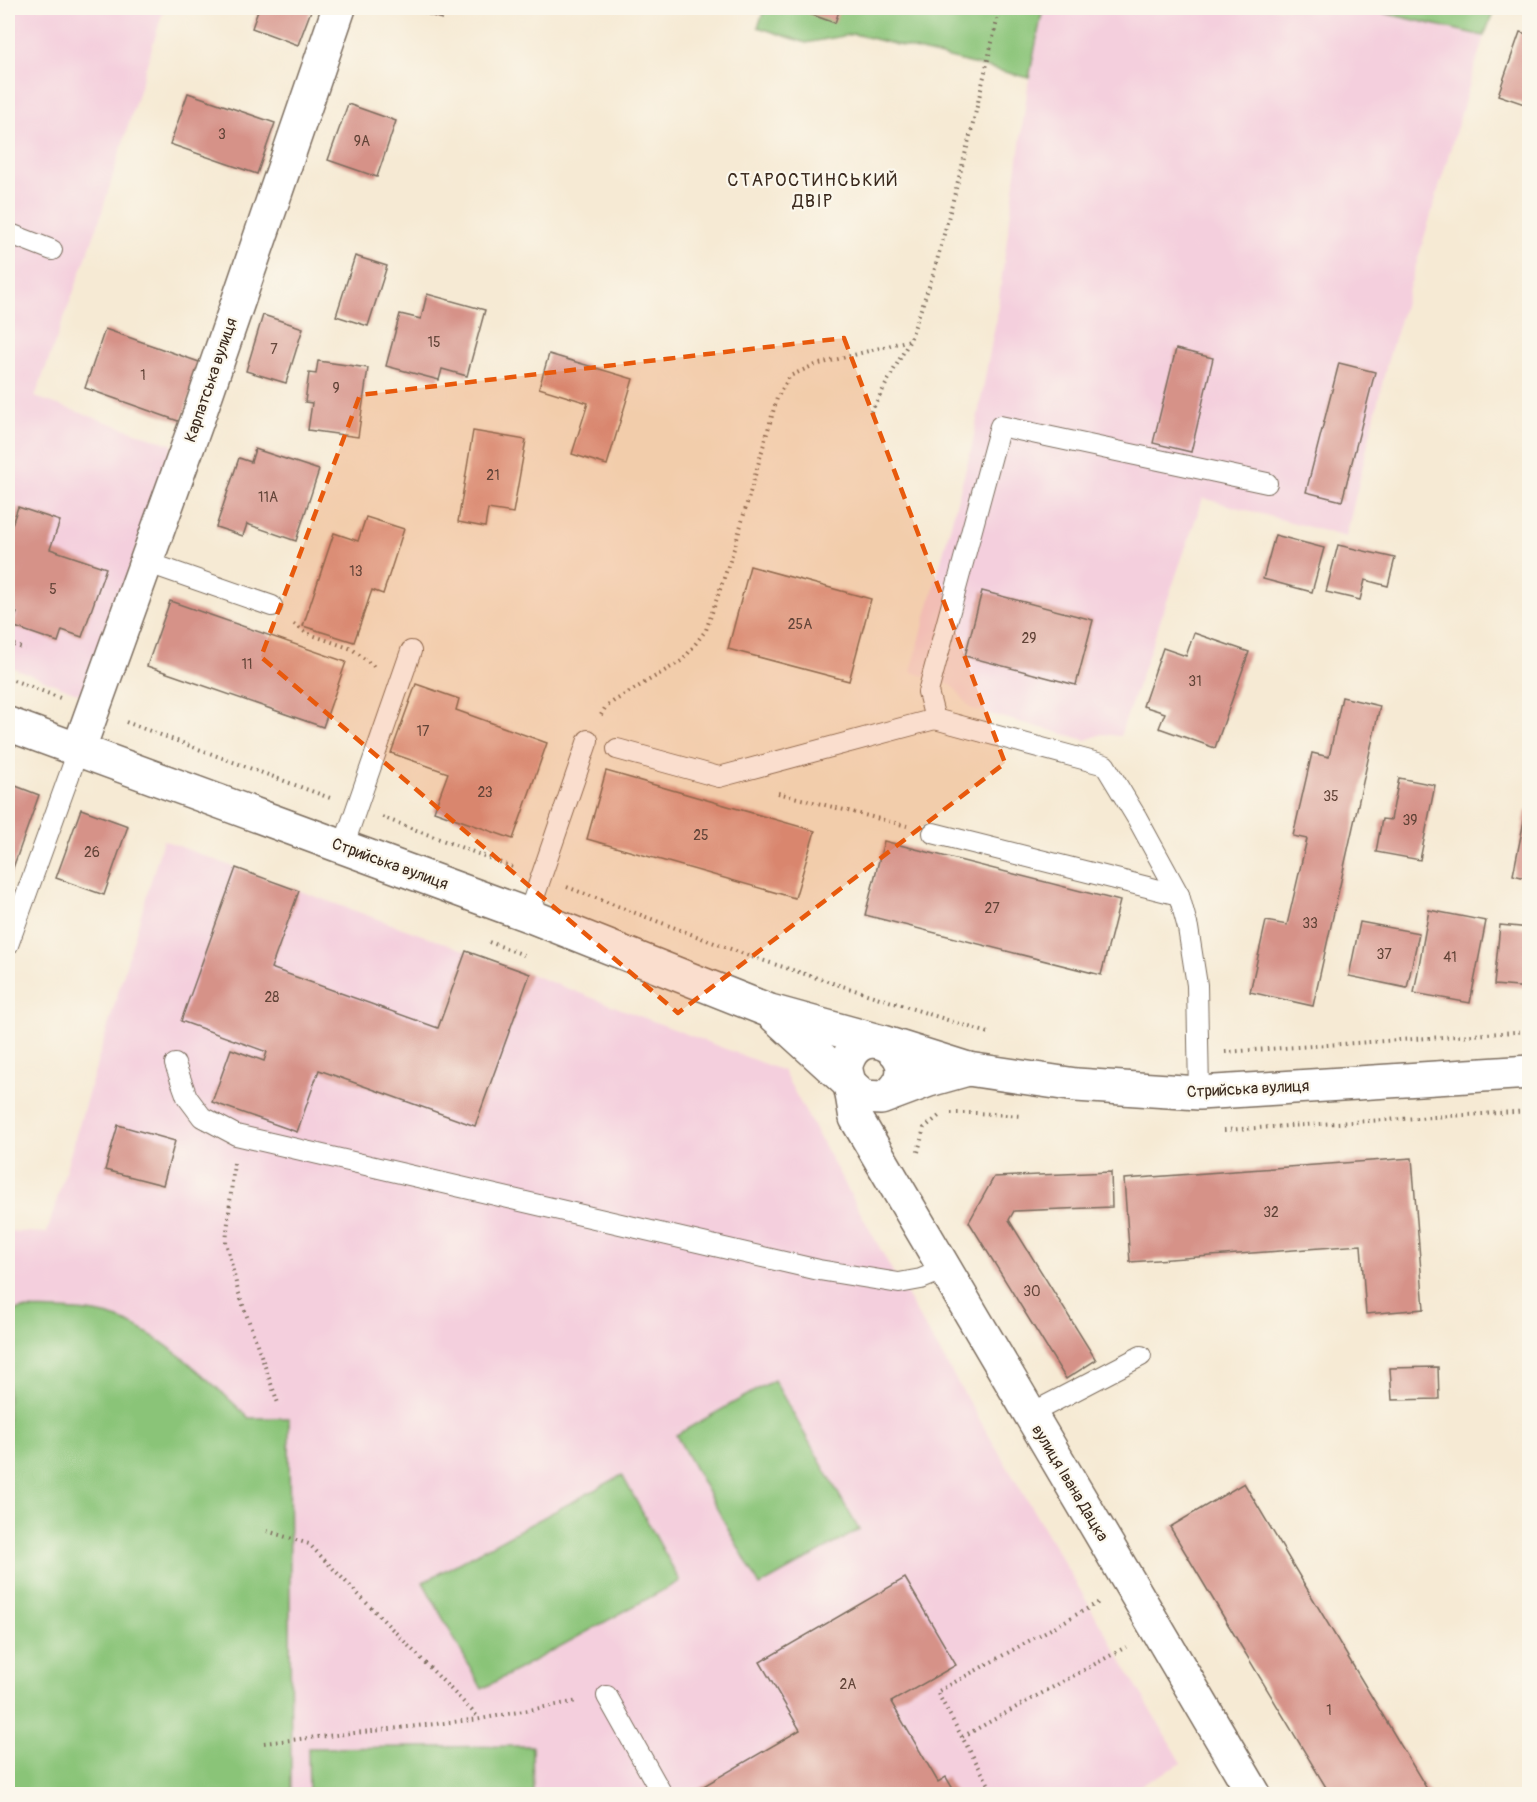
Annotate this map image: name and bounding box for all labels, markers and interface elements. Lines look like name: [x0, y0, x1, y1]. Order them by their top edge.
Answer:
house number: 3: [218, 126, 226, 143]
house number: 9А: [354, 133, 370, 150]
district label: СТАРОСТИНСЬКИЙ ДВІР: [727, 169, 899, 213]
street label: Карпатська вулиця: [180, 315, 242, 445]
house number: 15: [427, 334, 441, 351]
house number: 7: [270, 341, 278, 358]
house number: 1: [140, 367, 146, 384]
house number: 9: [332, 380, 340, 397]
house number: 21: [486, 467, 500, 484]
house number: 11А: [258, 489, 278, 506]
house number: 13: [349, 563, 363, 580]
house number: 5: [49, 581, 57, 598]
house number: 25А: [788, 616, 812, 633]
house number: 29: [1021, 630, 1037, 647]
house number: 11: [242, 656, 252, 673]
house number: 31: [1188, 673, 1202, 690]
house number: 17: [417, 723, 430, 740]
house number: 23: [477, 784, 493, 801]
house number: 35: [1323, 788, 1339, 805]
house number: 39: [1402, 812, 1418, 829]
house number: 25: [693, 827, 709, 844]
street label: Стрийська вулиця: [329, 834, 451, 894]
house number: 26: [84, 844, 100, 861]
house number: 27: [984, 900, 1000, 917]
house number: 33: [1302, 915, 1318, 932]
house number: 37: [1376, 946, 1392, 963]
house number: 41: [1443, 949, 1457, 966]
house number: 28: [265, 989, 279, 1006]
street label: Стрийська вулиця: [1186, 1076, 1310, 1102]
house number: 32: [1263, 1204, 1279, 1221]
house number: 30: [1023, 1283, 1041, 1300]
street label: вулиця Івана Дацка: [1027, 1421, 1113, 1545]
house number: 2А: [840, 1676, 856, 1693]
house number: 1: [1326, 1702, 1332, 1719]

